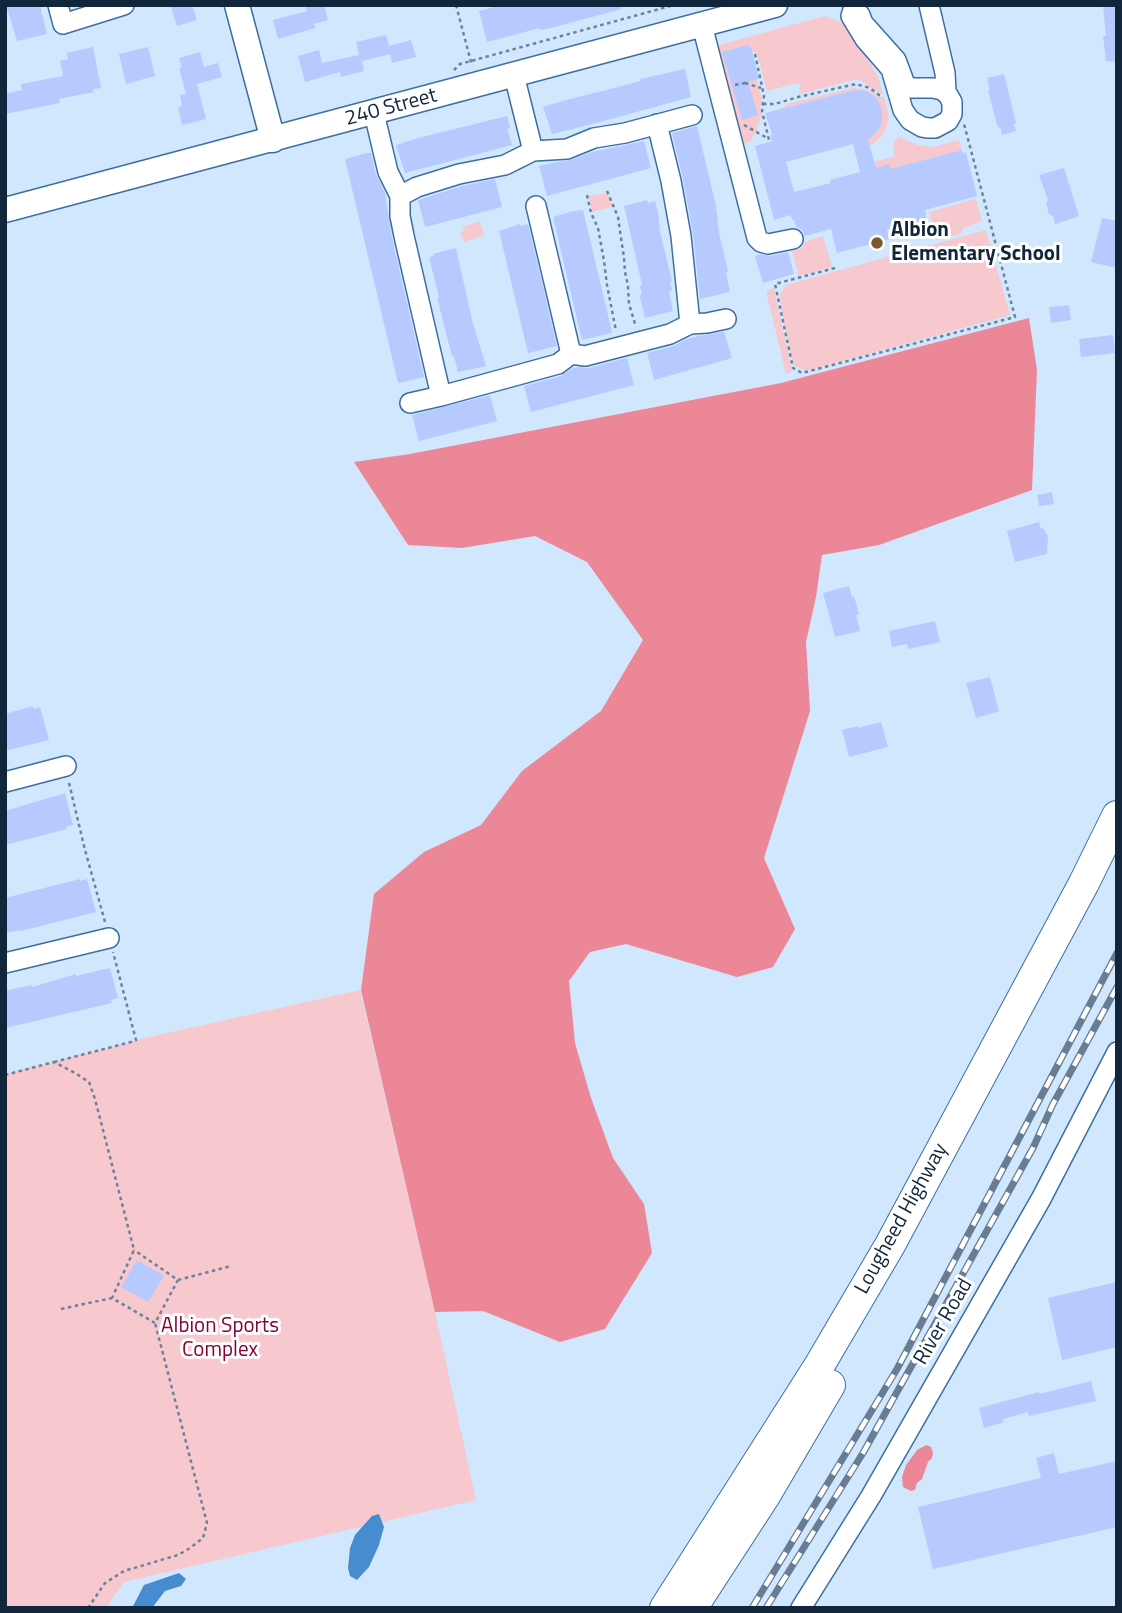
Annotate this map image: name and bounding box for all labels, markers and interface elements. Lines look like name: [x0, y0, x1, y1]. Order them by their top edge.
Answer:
street label: 240 Street: [342, 84, 440, 132]
place label: Albion Elementary School: [891, 218, 1061, 268]
marker: Albion Elementary School: [869, 235, 885, 251]
street label: Lougheed Highway: [850, 1139, 954, 1299]
street label: River Road: [909, 1274, 979, 1370]
park label: Albion Sports Complex: [161, 1314, 279, 1364]

